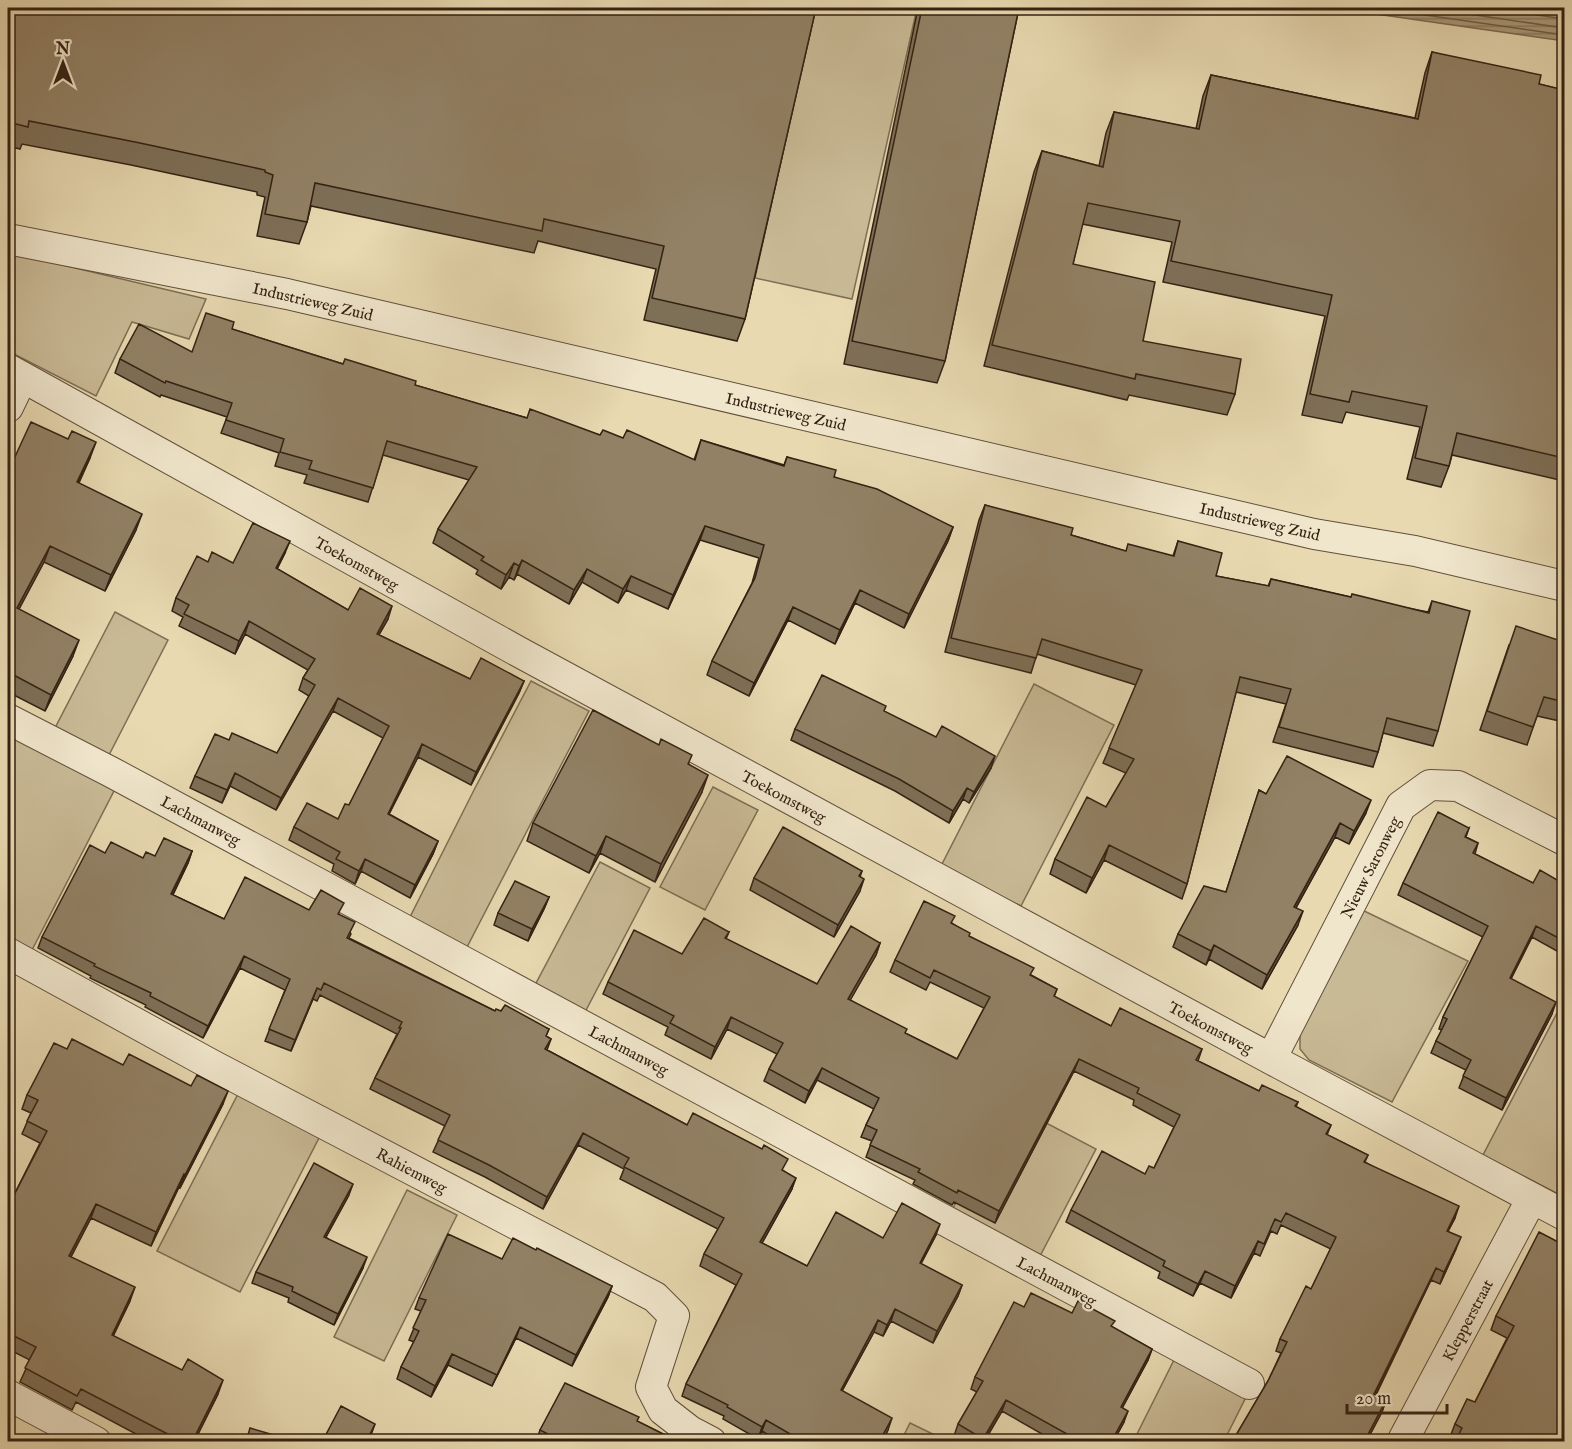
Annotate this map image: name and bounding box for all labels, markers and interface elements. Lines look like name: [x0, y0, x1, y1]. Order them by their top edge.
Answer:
north arrow: [33, 33, 93, 93]
text: N: [55, 40, 70, 60]
street label: Industrieweg Zuid: [250, 279, 375, 327]
street label: Industrieweg Zuid: [723, 389, 848, 437]
street label: Industrieweg Zuid: [1197, 499, 1322, 547]
street label: Toekomstweg: [310, 533, 402, 596]
street label: Toekomstweg: [737, 767, 829, 829]
street label: Lachmanweg: [157, 792, 244, 851]
street label: Nieuw Saronweg: [1337, 813, 1406, 922]
street label: Toekomstweg: [1164, 998, 1256, 1060]
street label: Lachmanweg: [585, 1022, 672, 1081]
street label: Rahiemweg: [372, 1145, 450, 1199]
street label: Lachmanweg: [1013, 1253, 1100, 1312]
street label: Klepperstraat: [1439, 1276, 1499, 1365]
scale bar: [1347, 1377, 1448, 1415]
text: 20 m: [1356, 1388, 1391, 1411]

